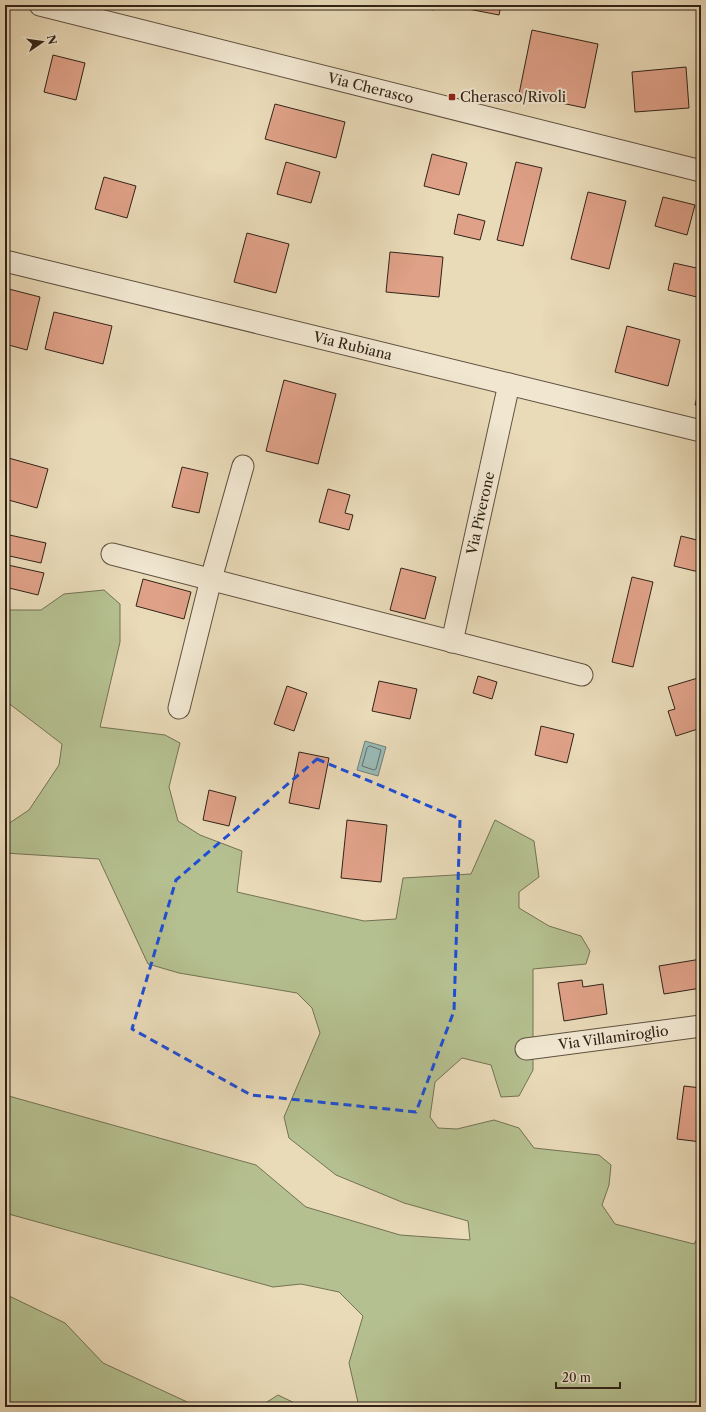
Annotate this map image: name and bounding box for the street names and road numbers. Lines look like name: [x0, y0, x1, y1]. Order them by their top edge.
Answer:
street label: Via Cherasco: [325, 68, 416, 108]
street label: Via Rubiana: [311, 327, 395, 364]
street label: Via Piverone: [462, 470, 498, 557]
street label: Via Villamiroglio: [556, 1021, 669, 1054]

